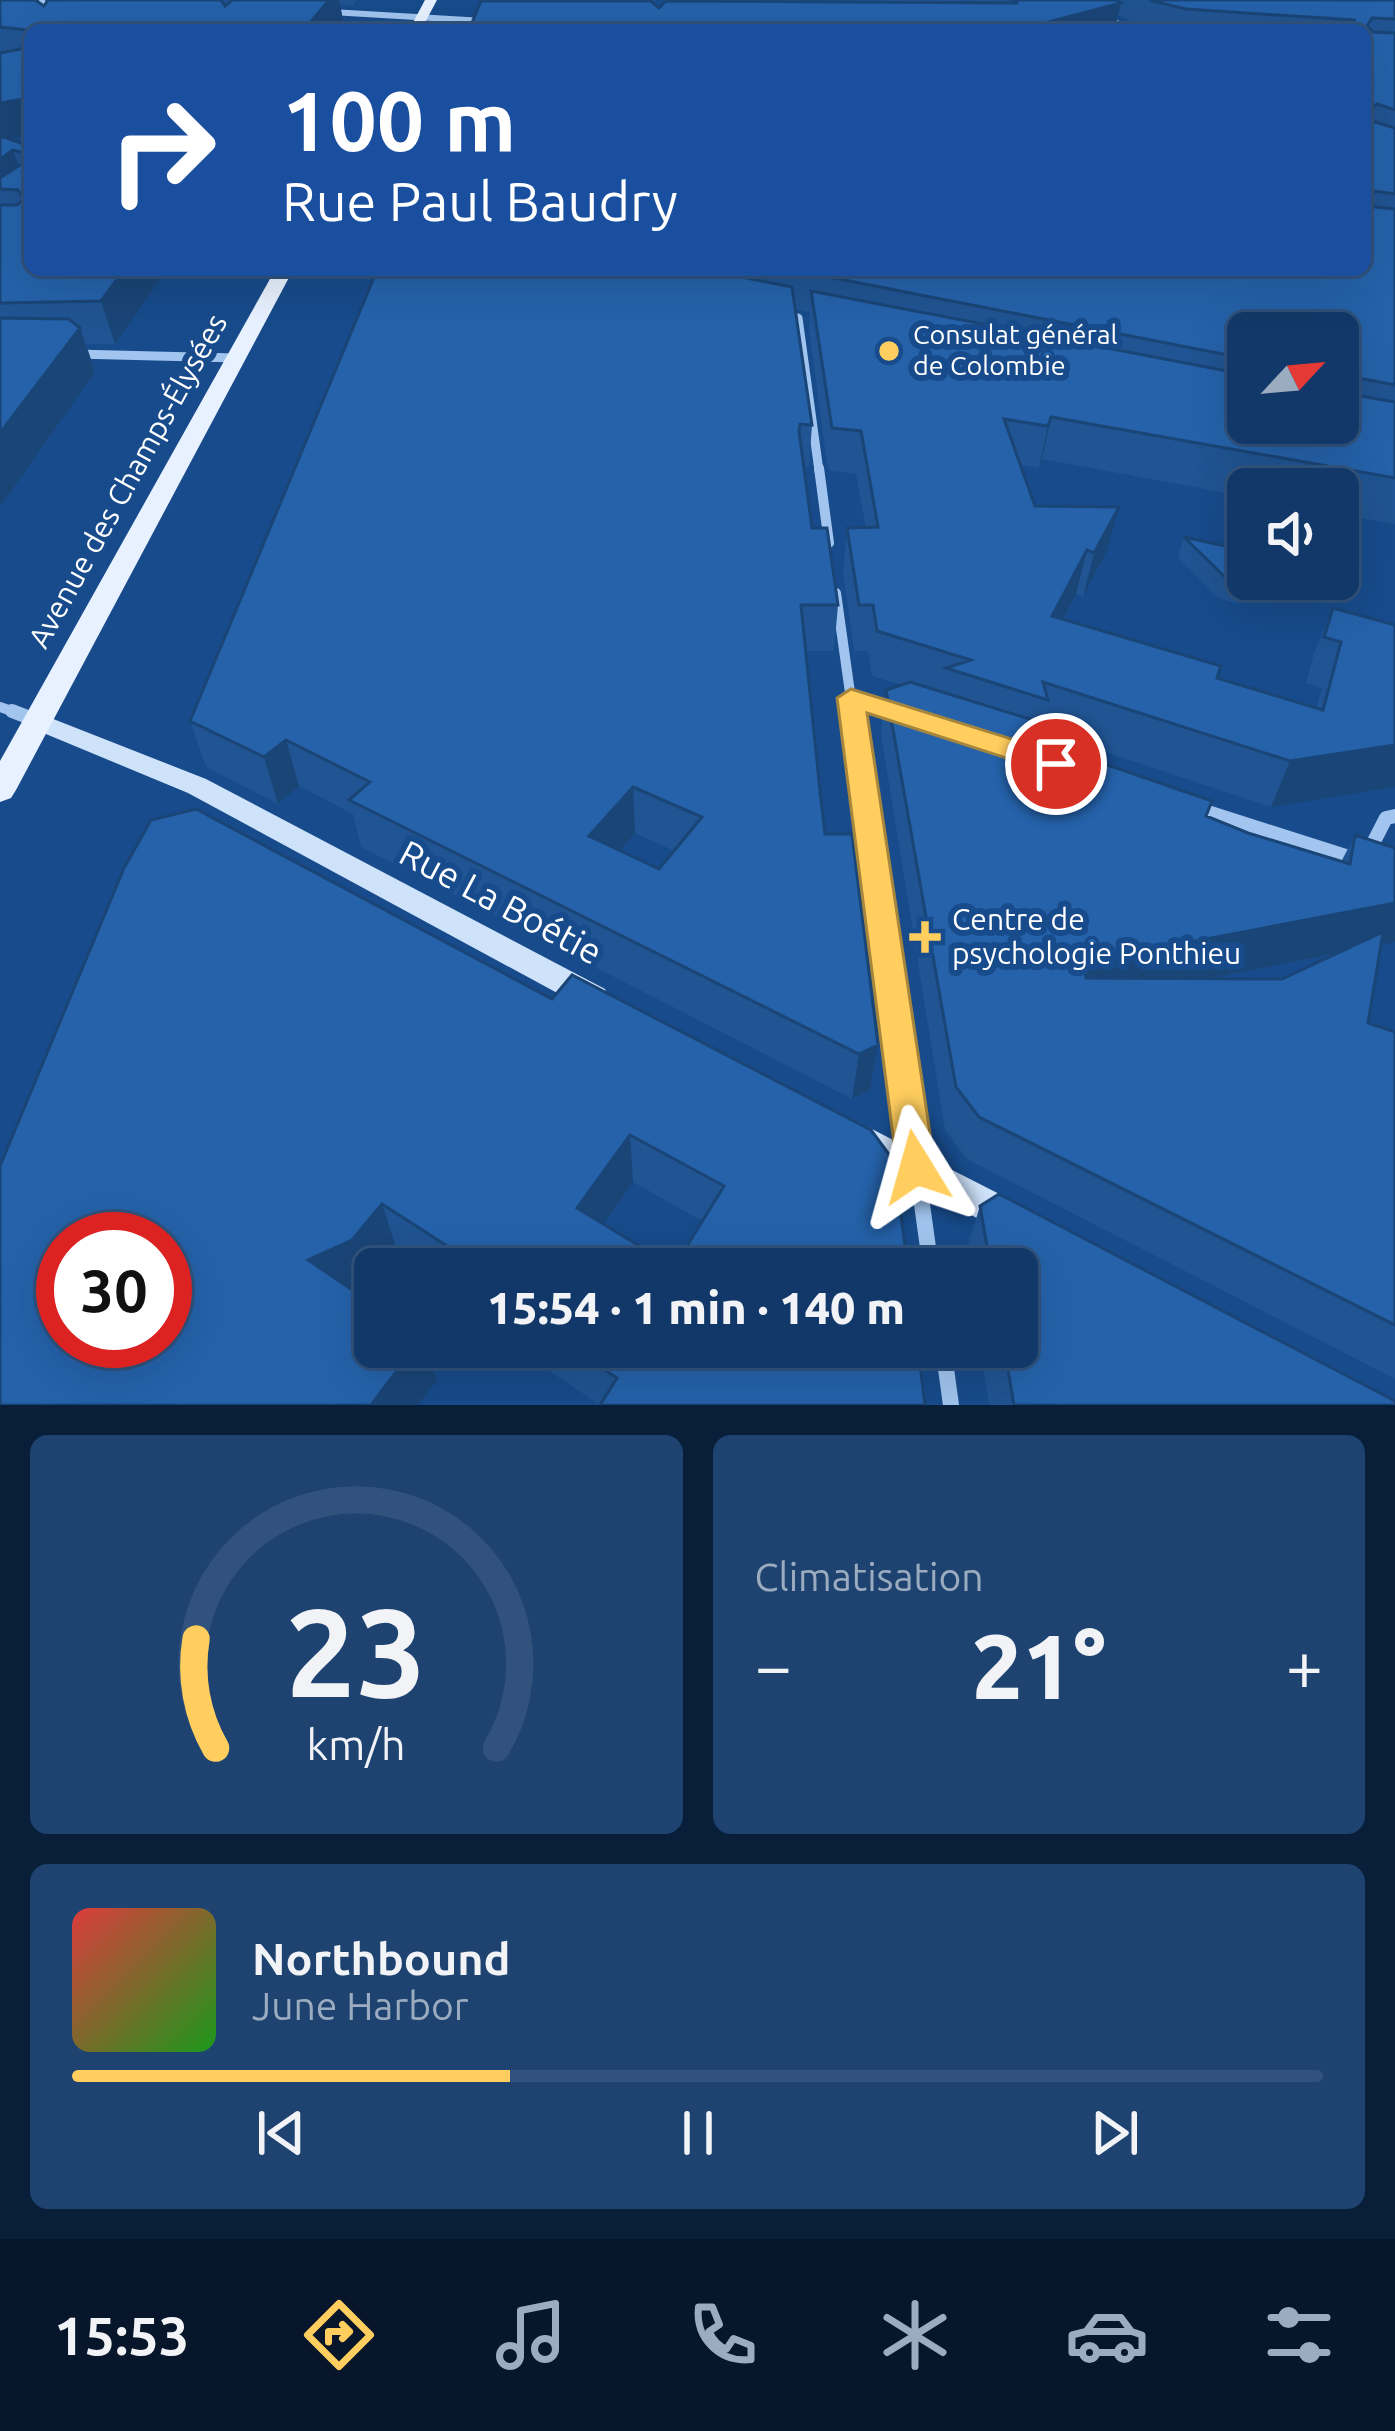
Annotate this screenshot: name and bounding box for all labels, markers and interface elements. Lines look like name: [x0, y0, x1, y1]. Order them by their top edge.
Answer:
icon: right: [84, 72, 240, 228]
text: 100 m: [282, 73, 516, 167]
text: Rue Paul Baudry: [282, 171, 678, 231]
street label: Avenue des Champs-Élysées: [20, 307, 233, 653]
north arrow: [1227, 312, 1359, 444]
map controls: [1227, 312, 1359, 600]
place label: Consulat général de Colombie: [913, 319, 1118, 380]
marker: Consulat général de Colombie: [876, 338, 902, 364]
button: sound: [1227, 468, 1359, 600]
pin: [1005, 713, 1107, 815]
icon: arrive: [1023, 731, 1089, 797]
street label: Rue La Boétie: [393, 831, 609, 972]
place label: Centre de psychologie Ponthieu: [952, 902, 1241, 970]
marker: Centre de psychologie Ponthieu: [909, 921, 941, 953]
position arrow: [853, 1104, 979, 1230]
speed limit sign: 30: [36, 1212, 192, 1368]
text: 15:54 · 1 min · 140 m: [487, 1282, 905, 1333]
text: Climatisation: [755, 1555, 983, 1598]
text: 23: [286, 1581, 427, 1721]
text: 21°: [972, 1615, 1106, 1716]
text: −: [755, 1628, 792, 1702]
text: +: [1286, 1628, 1323, 1702]
text: km/h: [307, 1719, 406, 1767]
text: Northbound: [252, 1933, 511, 1984]
text: June Harbor: [252, 1984, 469, 2027]
icon: previous: [248, 2100, 314, 2166]
icon: pause: [665, 2100, 731, 2166]
icon: next: [1082, 2100, 1148, 2166]
icon: directions: [297, 2293, 381, 2377]
icon: music: [489, 2293, 573, 2377]
icon: phone: [681, 2293, 765, 2377]
icon: climate: [873, 2293, 957, 2377]
icon: car: [1065, 2293, 1149, 2377]
icon: filters: [1257, 2293, 1341, 2377]
text: 15:53: [54, 2305, 189, 2365]

